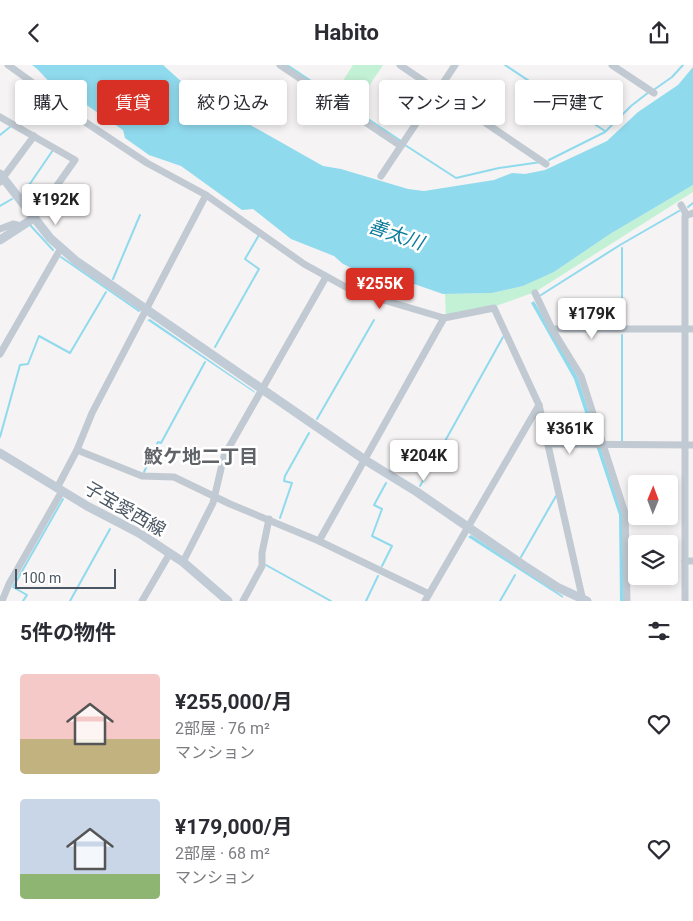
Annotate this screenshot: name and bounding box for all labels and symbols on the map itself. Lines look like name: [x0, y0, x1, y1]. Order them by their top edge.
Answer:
pin: ¥192K: [21, 184, 91, 226]
water label: 善太川: [365, 214, 428, 255]
pin: ¥255K: [345, 267, 415, 310]
pin: ¥179K: [557, 297, 627, 340]
pin: ¥361K: [535, 413, 605, 455]
pin: ¥204K: [389, 439, 459, 482]
district label: 鮫ケ地二丁目: [144, 445, 258, 468]
north arrow: [628, 475, 678, 525]
street label: 子宝愛西線: [81, 477, 169, 540]
scale bar: [15, 566, 116, 589]

